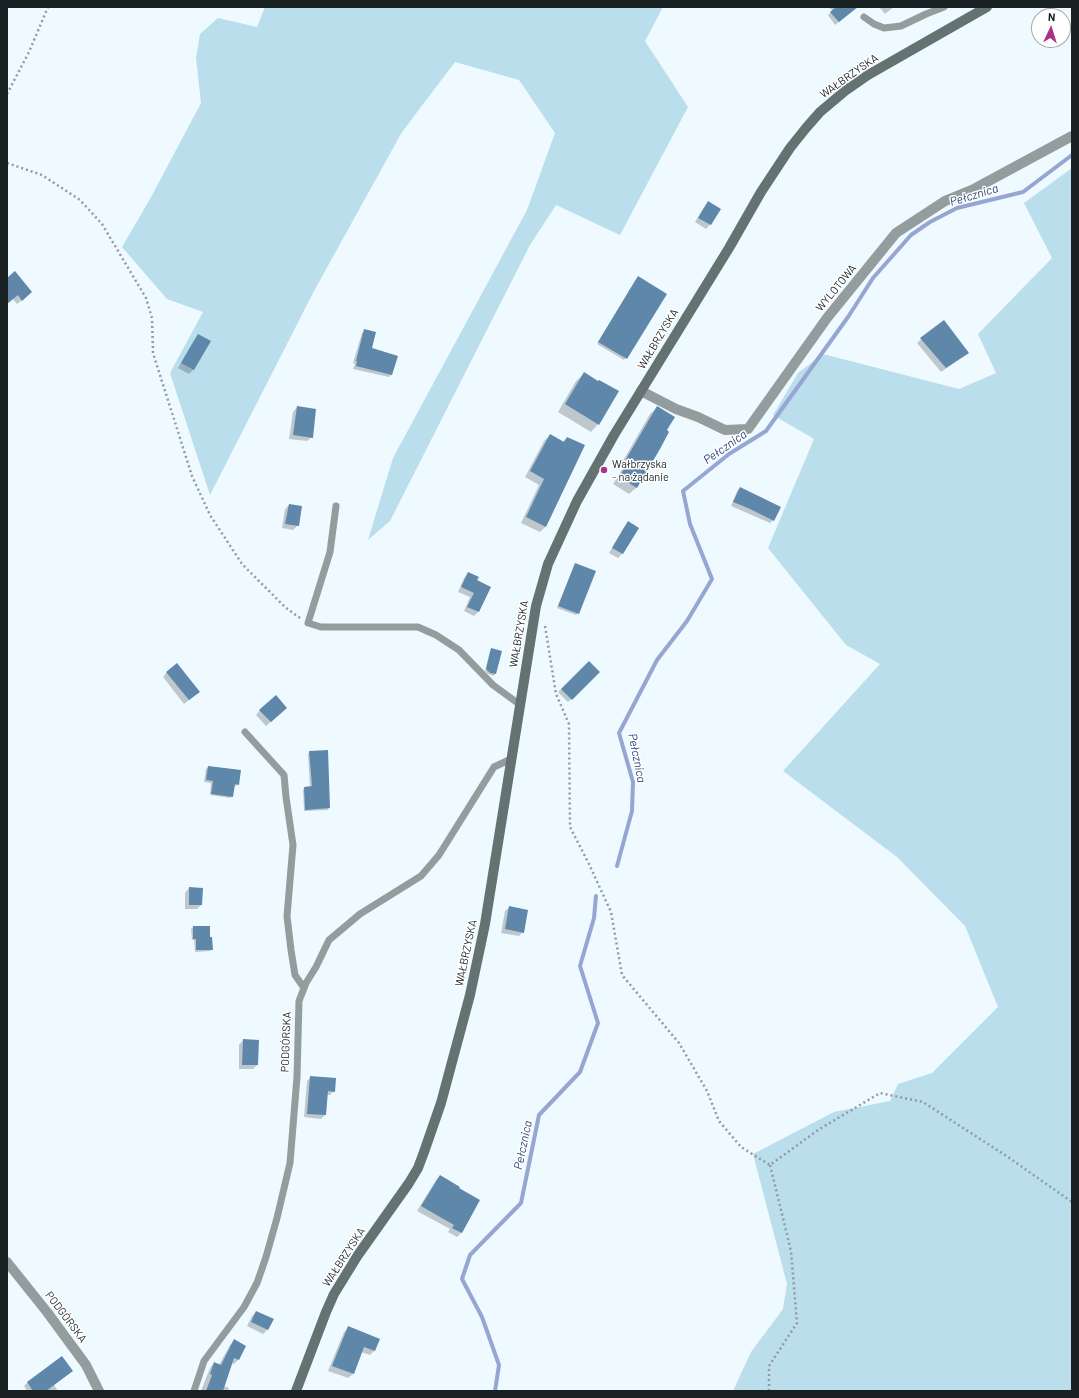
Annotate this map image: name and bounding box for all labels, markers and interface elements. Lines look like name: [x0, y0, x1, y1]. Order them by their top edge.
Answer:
north arrow: [1031, 8, 1071, 48]
text: N: [1048, 10, 1056, 23]
street label: WAŁBRZYSKA: [817, 51, 881, 101]
water label: Pełcznica: [948, 181, 1000, 209]
street label: WYLOTOWA: [813, 262, 859, 314]
street label: WAŁBRZYSKA: [635, 307, 681, 371]
water label: Pełcznica: [700, 427, 750, 467]
place label: Wałbrzyska - na żądanie: [612, 457, 669, 483]
marker: Wałbrzyska - na żądanie: [599, 465, 609, 475]
street label: WAŁBRZYSKA: [507, 599, 531, 669]
water label: Pełcznica: [625, 732, 649, 784]
street label: WAŁBRZYSKA: [452, 918, 480, 988]
street label: PODGÓRSKA: [278, 1012, 294, 1072]
water label: Pełcznica: [511, 1119, 535, 1171]
street label: WAŁBRZYSKA: [320, 1225, 368, 1289]
street label: PODGÓRSKA: [43, 1289, 89, 1345]

